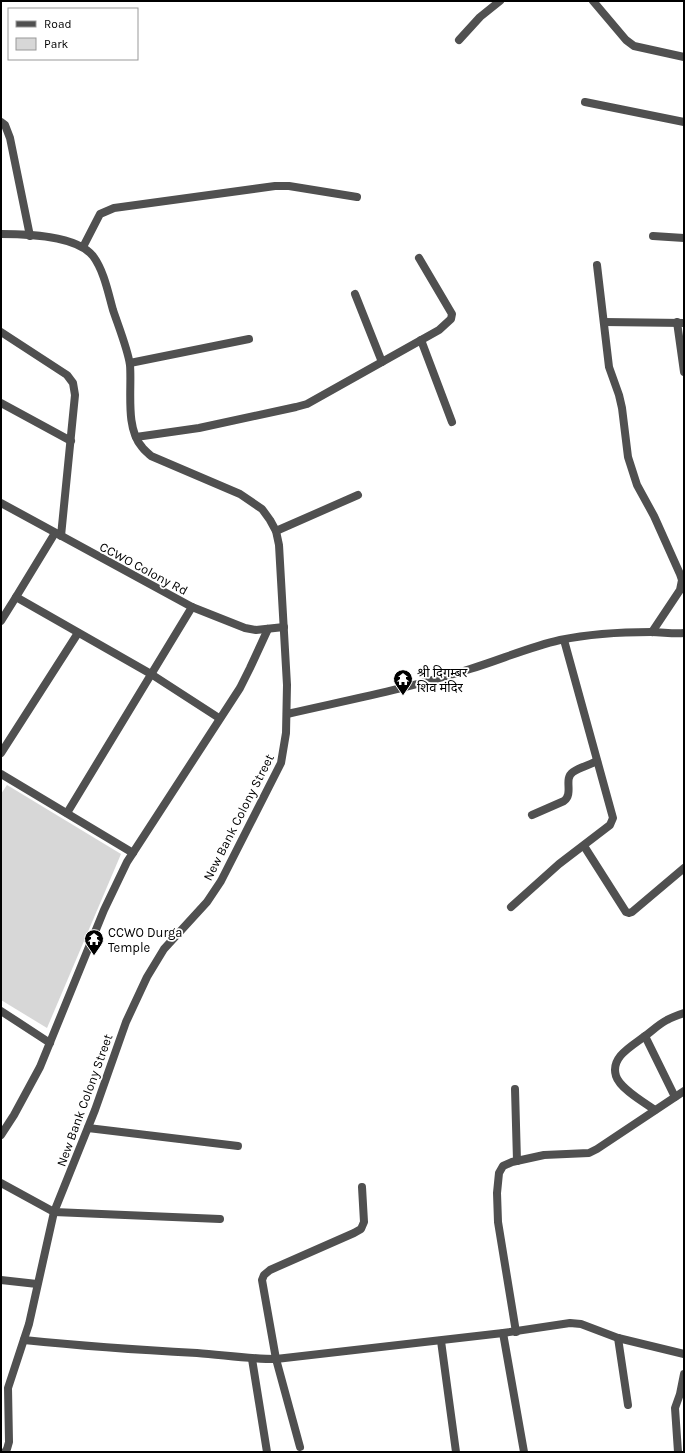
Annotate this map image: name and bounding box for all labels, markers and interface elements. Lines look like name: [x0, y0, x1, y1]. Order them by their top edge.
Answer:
legend: [8, 8, 138, 60]
text: Road: [44, 17, 72, 31]
text: Park: [44, 37, 69, 51]
street label: CCWO Colony Rd: [97, 539, 190, 598]
place label: श्री दिगम्बर शिव मंदिर: [417, 665, 468, 695]
temple icon: श्री दिगम्बर शिव मंदिर: [392, 668, 414, 696]
street label: New Bank Colony Street: [200, 751, 277, 883]
place label: CCWO Durga Temple: [108, 925, 182, 955]
temple icon: CCWO Durga Temple: [83, 928, 105, 956]
street label: New Bank Colony Street: [53, 1032, 116, 1169]

